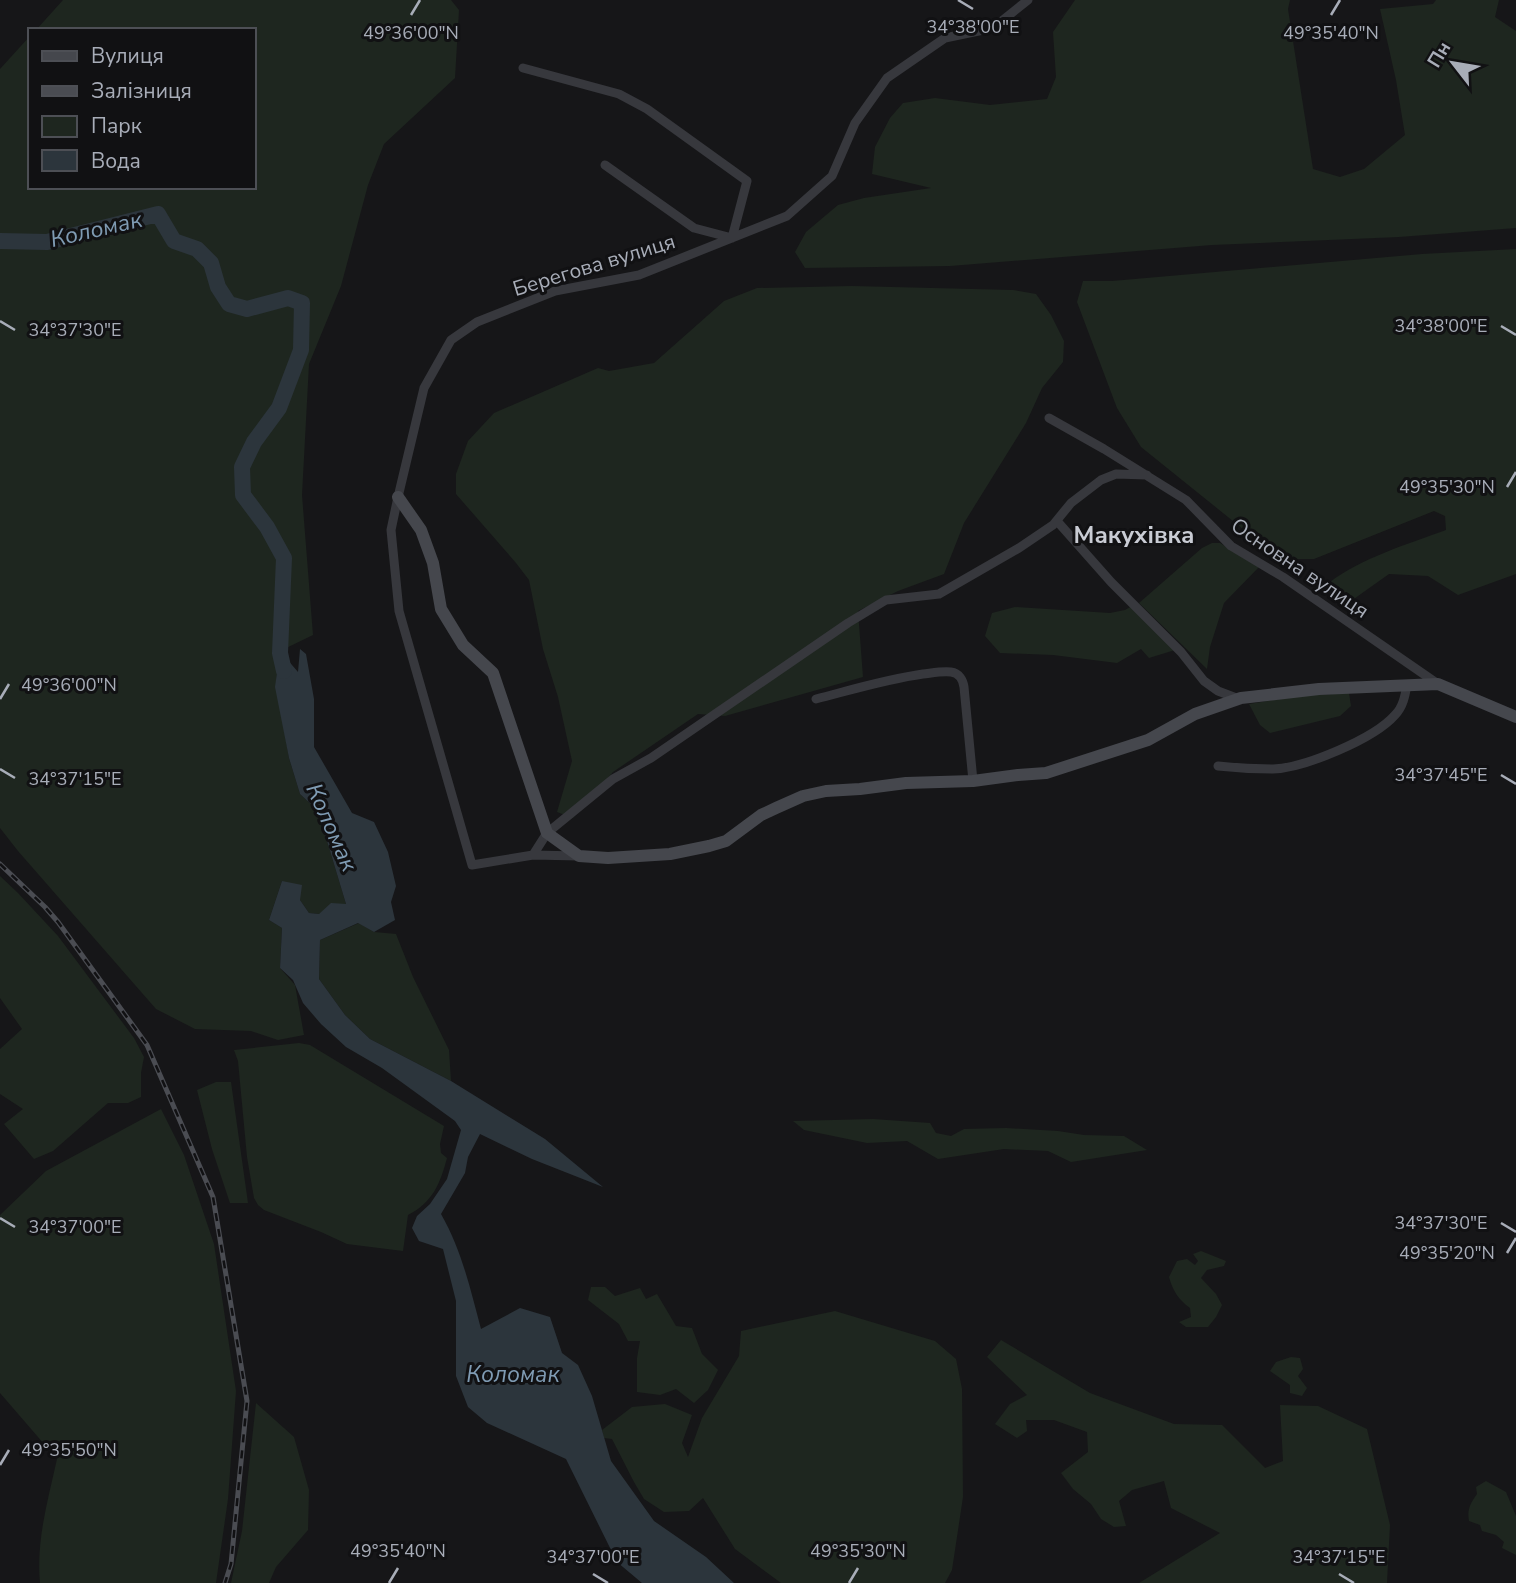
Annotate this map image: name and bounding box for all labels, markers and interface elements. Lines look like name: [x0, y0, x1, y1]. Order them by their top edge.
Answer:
text: 34°38'00"E: [927, 15, 1020, 39]
text: 49°36'00"N: [363, 21, 459, 45]
text: 49°35'40"N: [1283, 21, 1379, 45]
legend: [28, 28, 256, 189]
north arrow: [1418, 28, 1488, 98]
text: Пн: [1421, 37, 1457, 73]
text: Вулиця: [91, 42, 164, 70]
text: Залізниця: [91, 77, 192, 105]
text: Парк: [91, 112, 143, 140]
text: Вода: [91, 147, 141, 175]
water label: Коломак: [47, 204, 146, 255]
street label: Берегова вулиця: [509, 227, 679, 303]
text: 34°38'00"E: [1395, 314, 1488, 338]
text: 34°37'30"E: [29, 318, 122, 342]
text: 49°35'30"N: [1399, 475, 1495, 499]
street label: Основна вулиця: [1225, 511, 1375, 625]
district label: Макухівка: [1074, 519, 1194, 551]
text: 49°36'00"N: [21, 673, 117, 697]
text: 34°37'45"E: [1395, 763, 1488, 787]
text: 34°37'15"E: [29, 767, 122, 791]
water label: Коломак: [298, 778, 365, 877]
text: 34°37'30"E: [1395, 1211, 1488, 1235]
text: 34°37'00"E: [29, 1215, 122, 1239]
text: 49°35'20"N: [1399, 1241, 1495, 1265]
water label: Коломак: [466, 1359, 561, 1390]
text: 49°35'50"N: [21, 1438, 117, 1462]
text: 49°35'40"N: [350, 1539, 446, 1563]
text: 49°35'30"N: [810, 1539, 906, 1563]
text: 34°37'00"E: [547, 1545, 640, 1569]
text: 34°37'15"E: [1293, 1545, 1386, 1569]

